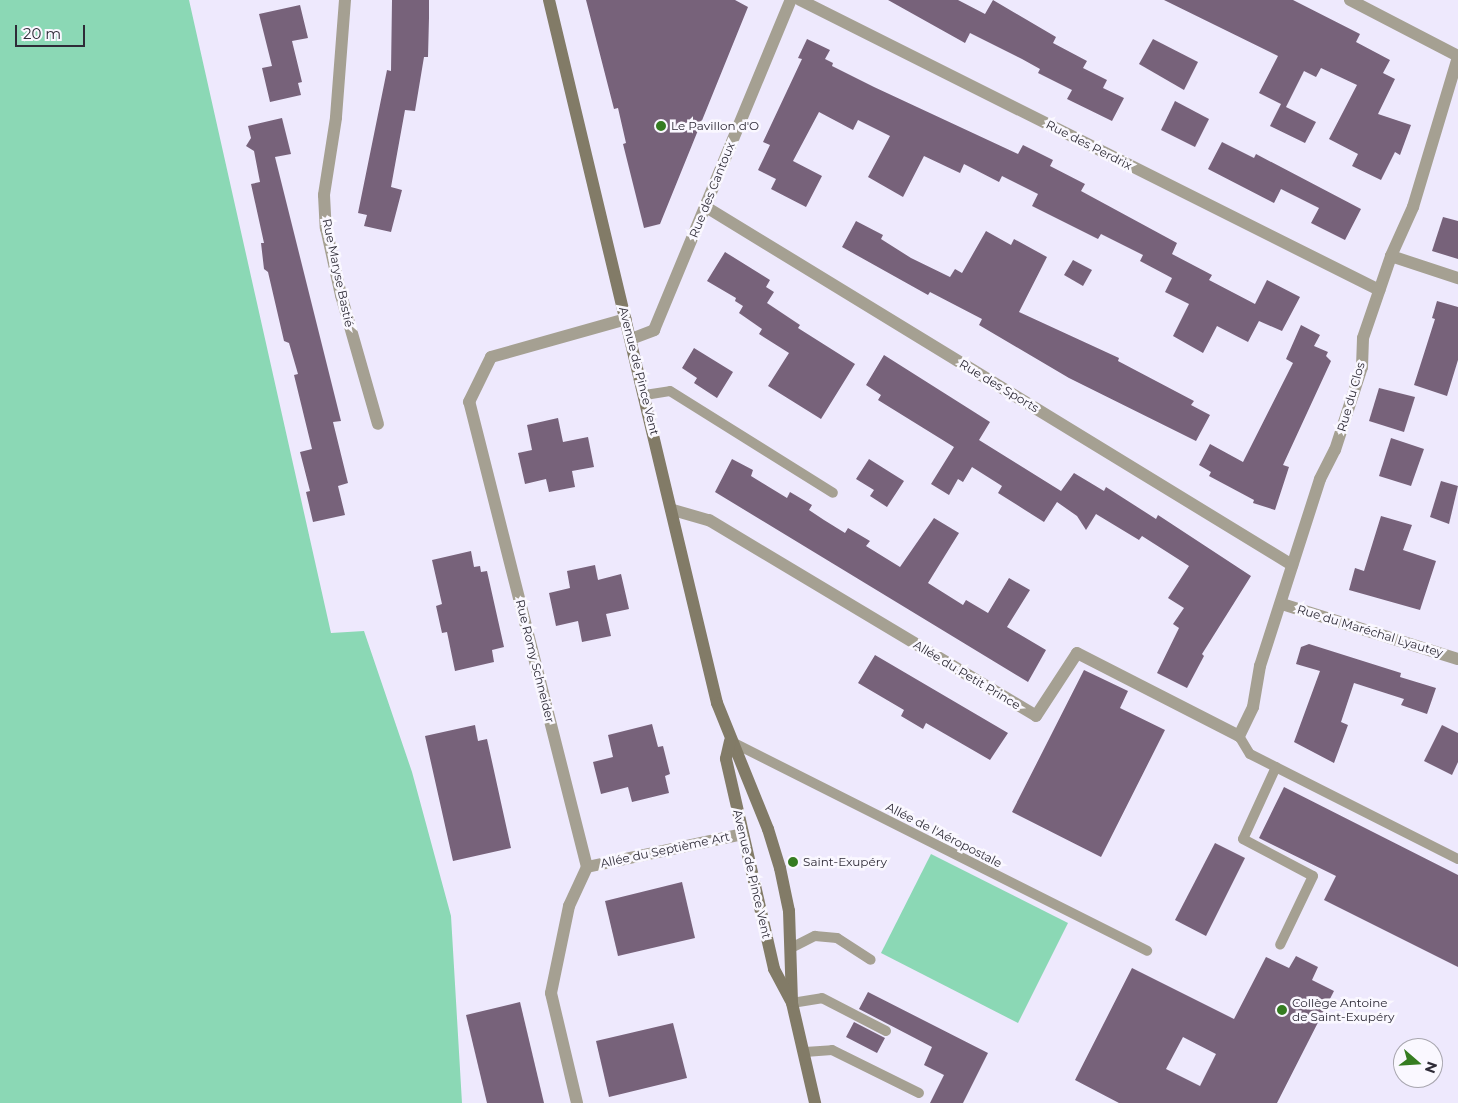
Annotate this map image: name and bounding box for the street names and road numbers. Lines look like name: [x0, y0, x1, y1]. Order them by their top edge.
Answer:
street label: Rue des Perdrix: [1044, 117, 1134, 173]
street label: Rue des Cantoux: [686, 140, 738, 240]
street label: Rue Maryse Bastié: [319, 218, 357, 328]
street label: Avenue de Pince Vent: [616, 305, 662, 437]
street label: Rue des Sports: [957, 357, 1041, 415]
street label: Rue du Clos: [1334, 361, 1368, 433]
street label: Rue Romy Schneider: [513, 598, 557, 724]
street label: Rue du Maréchal Lyautey: [1295, 602, 1445, 660]
street label: Allée du Petit Prince: [911, 637, 1023, 713]
street label: Allée de l'Aéropostale: [884, 800, 1004, 870]
street label: Avenue de Pince Vent: [730, 808, 774, 940]
street label: Allée du Septième Art: [599, 829, 731, 871]

